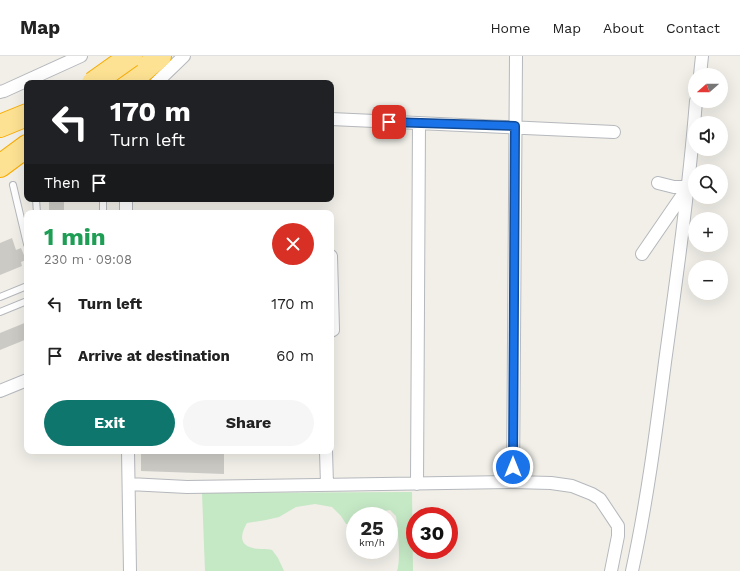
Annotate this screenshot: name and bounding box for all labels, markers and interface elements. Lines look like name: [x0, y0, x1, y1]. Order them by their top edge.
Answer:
text: Map: [20, 16, 60, 39]
text: Home: [490, 20, 530, 36]
text: Map: [552, 20, 581, 36]
text: About: [603, 20, 644, 36]
text: Contact: [666, 20, 720, 36]
north arrow: [688, 68, 728, 108]
map controls: [688, 68, 728, 300]
text: 170 m: [110, 95, 191, 128]
icon: left: [44, 96, 96, 148]
pin: [372, 105, 406, 139]
icon: arrive: [378, 111, 400, 133]
button: sound: [688, 116, 728, 156]
text: Turn left: [110, 129, 185, 150]
button: search: [688, 164, 728, 204]
icon: arrive: [88, 172, 110, 194]
text: Then: [44, 174, 80, 192]
button: +: [688, 212, 728, 252]
text: 1 min: [44, 223, 106, 251]
button: close: [272, 223, 314, 265]
text: 230 m · 09:08: [44, 252, 132, 267]
button: −: [688, 260, 728, 300]
icon: left: [44, 293, 66, 315]
text: Turn left: [78, 295, 142, 313]
text: 170 m: [271, 295, 314, 313]
icon: arrive: [44, 345, 66, 367]
text: Arrive at destination: [78, 347, 230, 365]
text: 60 m: [276, 347, 314, 365]
button: Exit: [44, 400, 175, 446]
button: Share: [183, 400, 314, 446]
position arrow: [492, 446, 534, 488]
speed limit sign: 30: [406, 507, 458, 559]
text: 25: [360, 516, 384, 540]
text: km/h: [359, 537, 385, 548]

